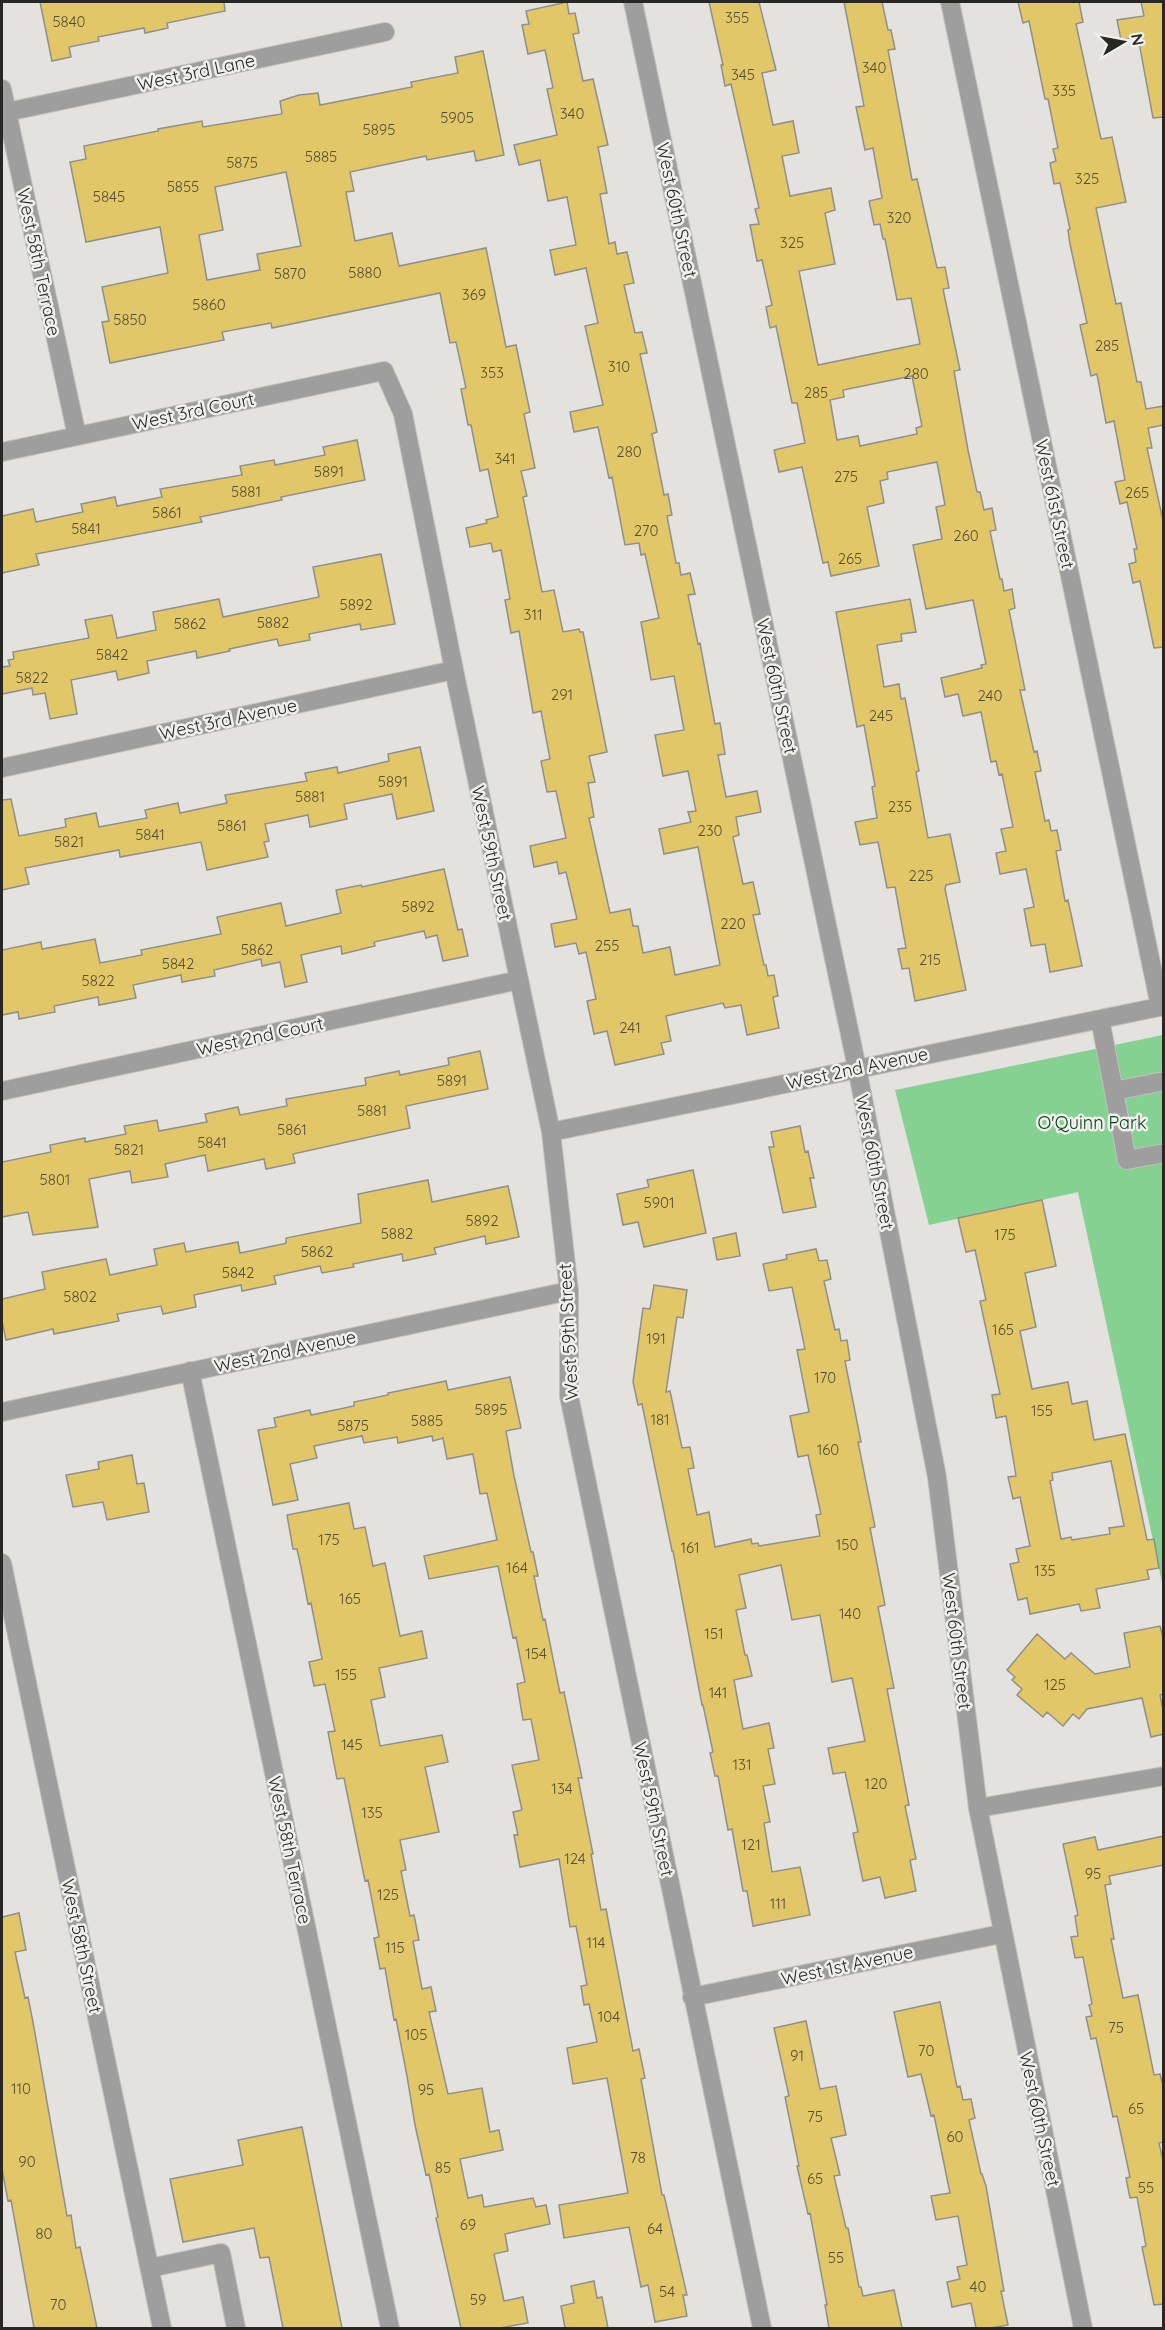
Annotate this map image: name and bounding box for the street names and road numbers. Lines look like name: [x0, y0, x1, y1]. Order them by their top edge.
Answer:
street label: West 3rd Lane: [135, 48, 257, 96]
street label: West 60th Street: [651, 140, 703, 280]
street label: West 58th Terrace: [12, 186, 66, 338]
street label: West 3rd Court: [130, 387, 256, 435]
street label: West 61st Street: [1030, 437, 1080, 571]
street label: West 60th Street: [751, 616, 803, 756]
street label: West 3rd Avenue: [157, 693, 299, 745]
street label: West 59th Street: [467, 784, 517, 922]
street label: West 2nd Court: [195, 1011, 325, 1061]
street label: West 2nd Avenue: [784, 1042, 930, 1094]
street label: West 60th Street: [851, 1092, 899, 1232]
street label: West 59th Street: [553, 1263, 583, 1401]
street label: West 2nd Avenue: [212, 1325, 358, 1377]
street label: West 60th Street: [937, 1571, 977, 1711]
street label: West 59th Street: [629, 1740, 679, 1878]
street label: West 58th Terrace: [263, 1774, 317, 1926]
street label: West 58th Street: [57, 1877, 107, 2015]
street label: West 1st Avenue: [779, 1940, 915, 1990]
street label: West 60th Street: [1014, 2049, 1066, 2189]

